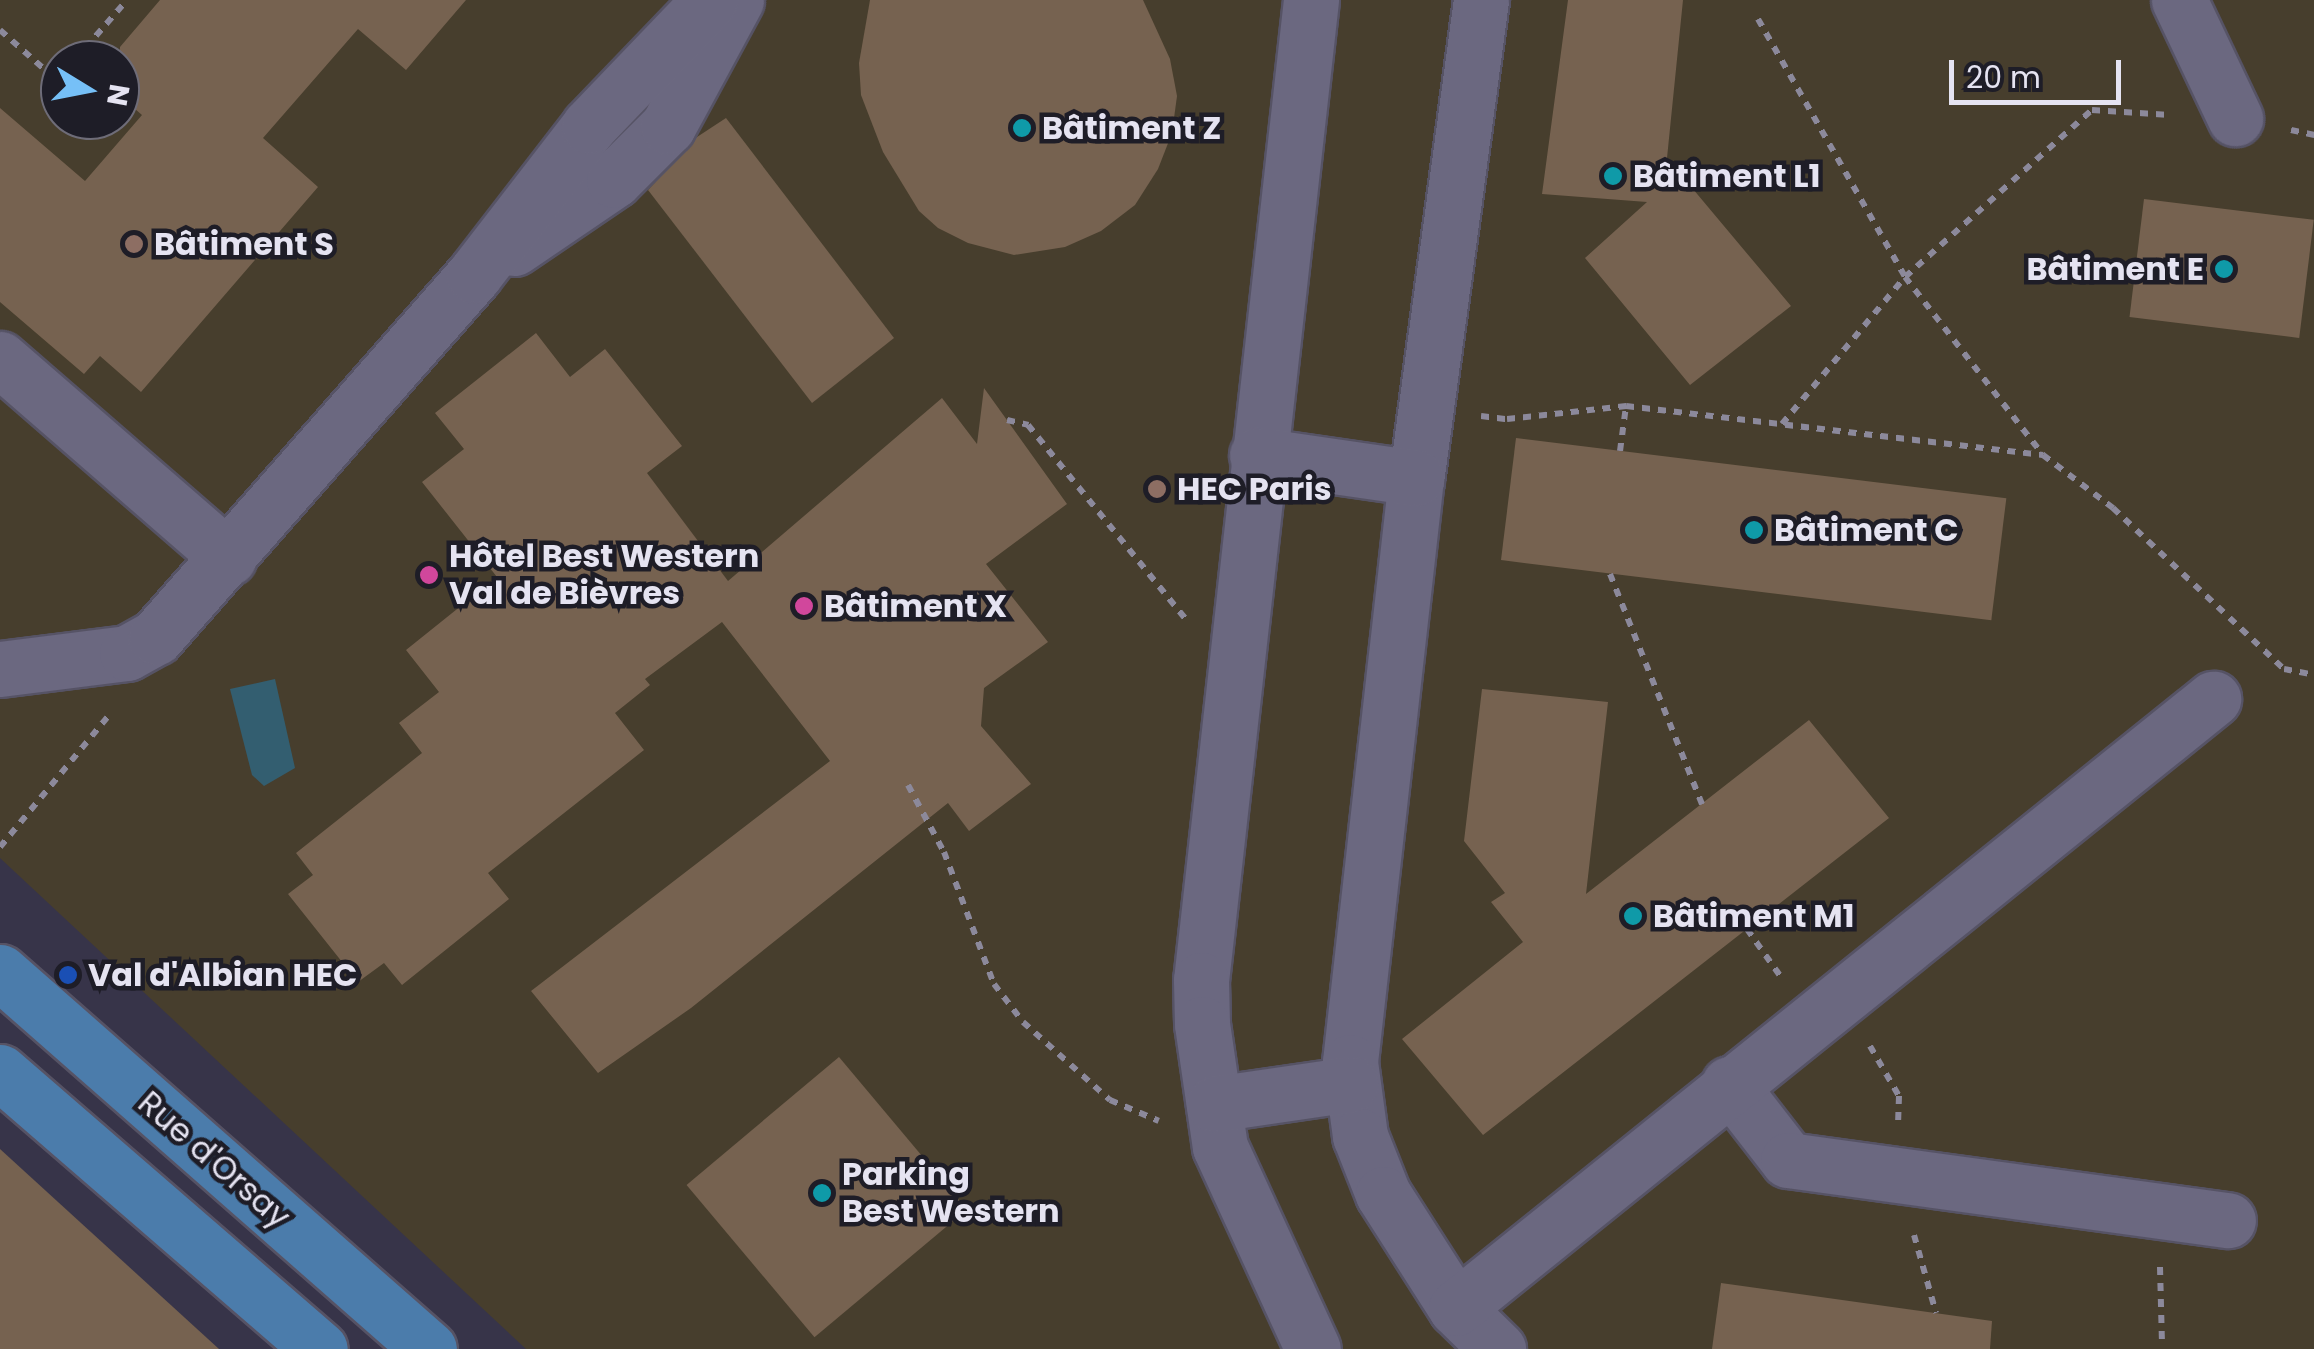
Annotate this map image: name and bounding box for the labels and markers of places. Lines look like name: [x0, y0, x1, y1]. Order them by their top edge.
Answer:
place label: Bâtiment Z: [1042, 109, 1221, 147]
marker: Bâtiment Z: [1011, 117, 1033, 139]
place label: Bâtiment L1: [1633, 157, 1820, 195]
marker: Bâtiment L1: [1602, 165, 1624, 187]
place label: Bâtiment S: [154, 225, 334, 263]
marker: Bâtiment S: [123, 233, 145, 255]
place label: Bâtiment E: [2026, 250, 2204, 288]
marker: Bâtiment E: [2213, 258, 2235, 280]
place label: HEC Paris: [1177, 470, 1332, 508]
marker: HEC Paris: [1146, 478, 1168, 500]
place label: Bâtiment C: [1774, 511, 1959, 549]
marker: Bâtiment C: [1743, 519, 1765, 541]
place label: Hôtel Best Western Val de Bièvres: [449, 538, 759, 613]
marker: Hôtel Best Western Val de Bièvres: [418, 564, 440, 586]
place label: Bâtiment X: [824, 587, 1007, 625]
marker: Bâtiment X: [793, 595, 815, 617]
place label: Bâtiment M1: [1653, 897, 1855, 935]
marker: Bâtiment M1: [1622, 905, 1644, 927]
place label: Val d'Albian HEC: [88, 956, 357, 994]
marker: Val d'Albian HEC: [57, 964, 79, 986]
place label: Parking Best Western: [842, 1156, 1060, 1231]
marker: Parking Best Western: [811, 1182, 833, 1204]

